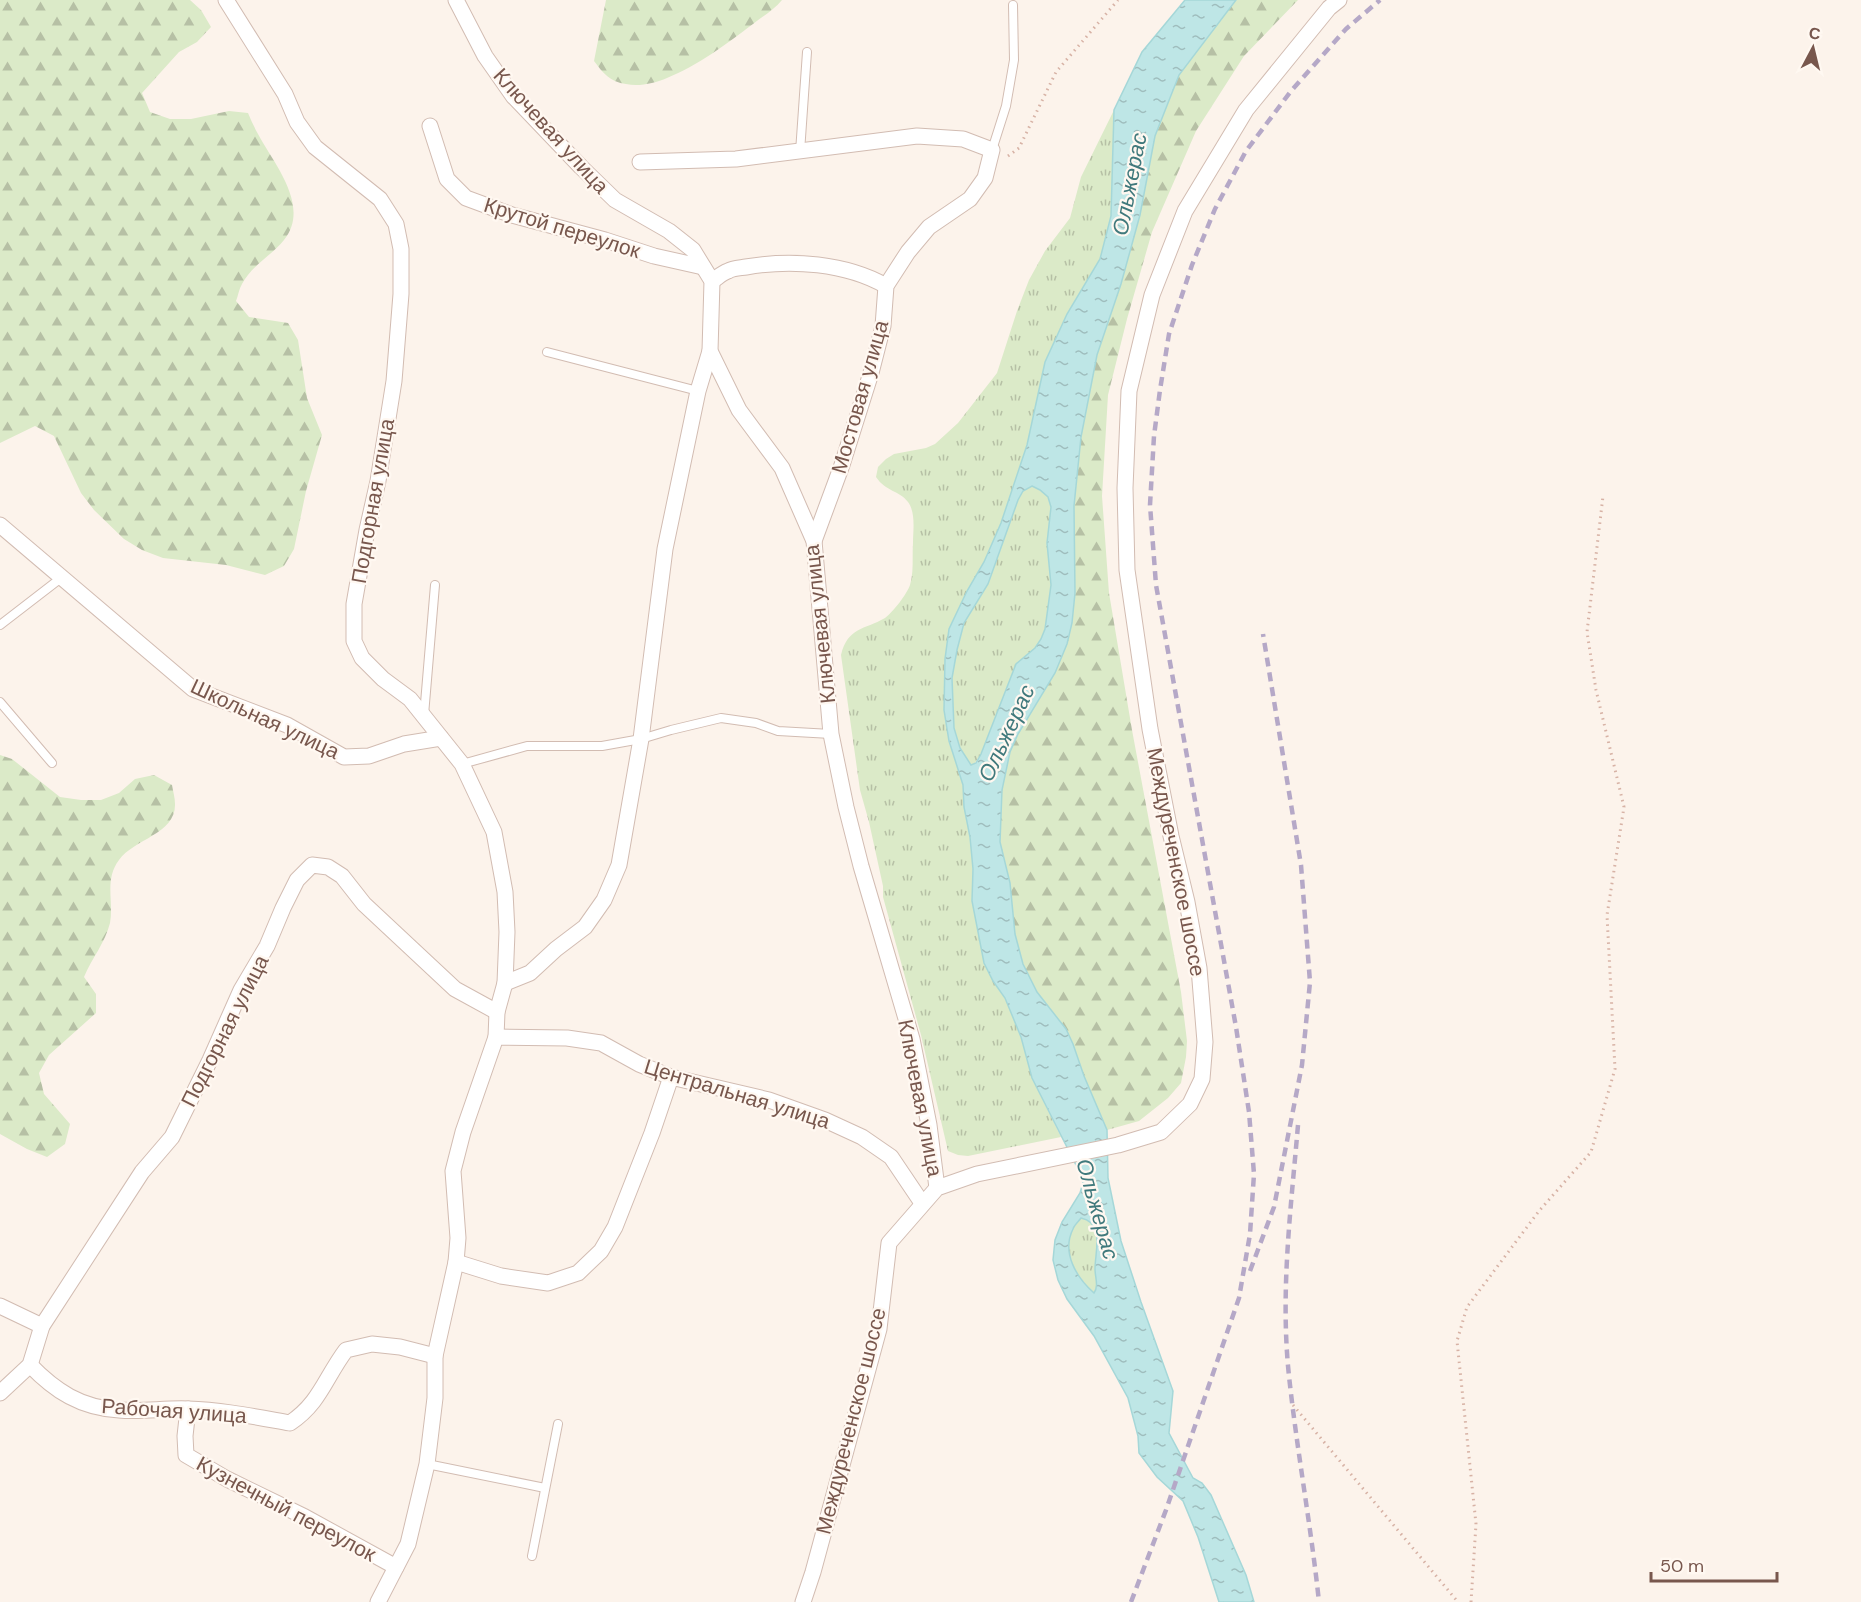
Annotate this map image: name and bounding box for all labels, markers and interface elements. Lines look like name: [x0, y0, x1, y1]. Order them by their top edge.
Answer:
north arrow: [1783, 18, 1843, 78]
text: С: [1808, 22, 1822, 45]
street label: Ключевая улица: [487, 62, 615, 200]
water label: Ольжерас: [1105, 130, 1154, 238]
street label: Крутой переулок: [480, 191, 644, 265]
street label: Мостовая улица: [825, 317, 895, 477]
street label: Подгорная улица: [345, 416, 401, 586]
street label: Ключевая улица: [798, 543, 842, 705]
street label: Школьная улица: [186, 672, 344, 766]
water label: Ольжерас: [971, 680, 1042, 786]
street label: Междуреченское шоссе: [1140, 745, 1212, 979]
street label: Подгорная улица: [175, 950, 276, 1112]
street label: Ключевая улица: [891, 1017, 949, 1179]
street label: Центральная улица: [641, 1052, 834, 1136]
water label: Ольжерас: [1069, 1155, 1126, 1263]
street label: Междуреченское шоссе: [809, 1305, 893, 1537]
street label: Рабочая улица: [100, 1392, 248, 1430]
street label: Кузнечный переулок: [191, 1450, 381, 1569]
scale bar: [1651, 1545, 1777, 1583]
text: 50 m: [1660, 1554, 1704, 1578]

